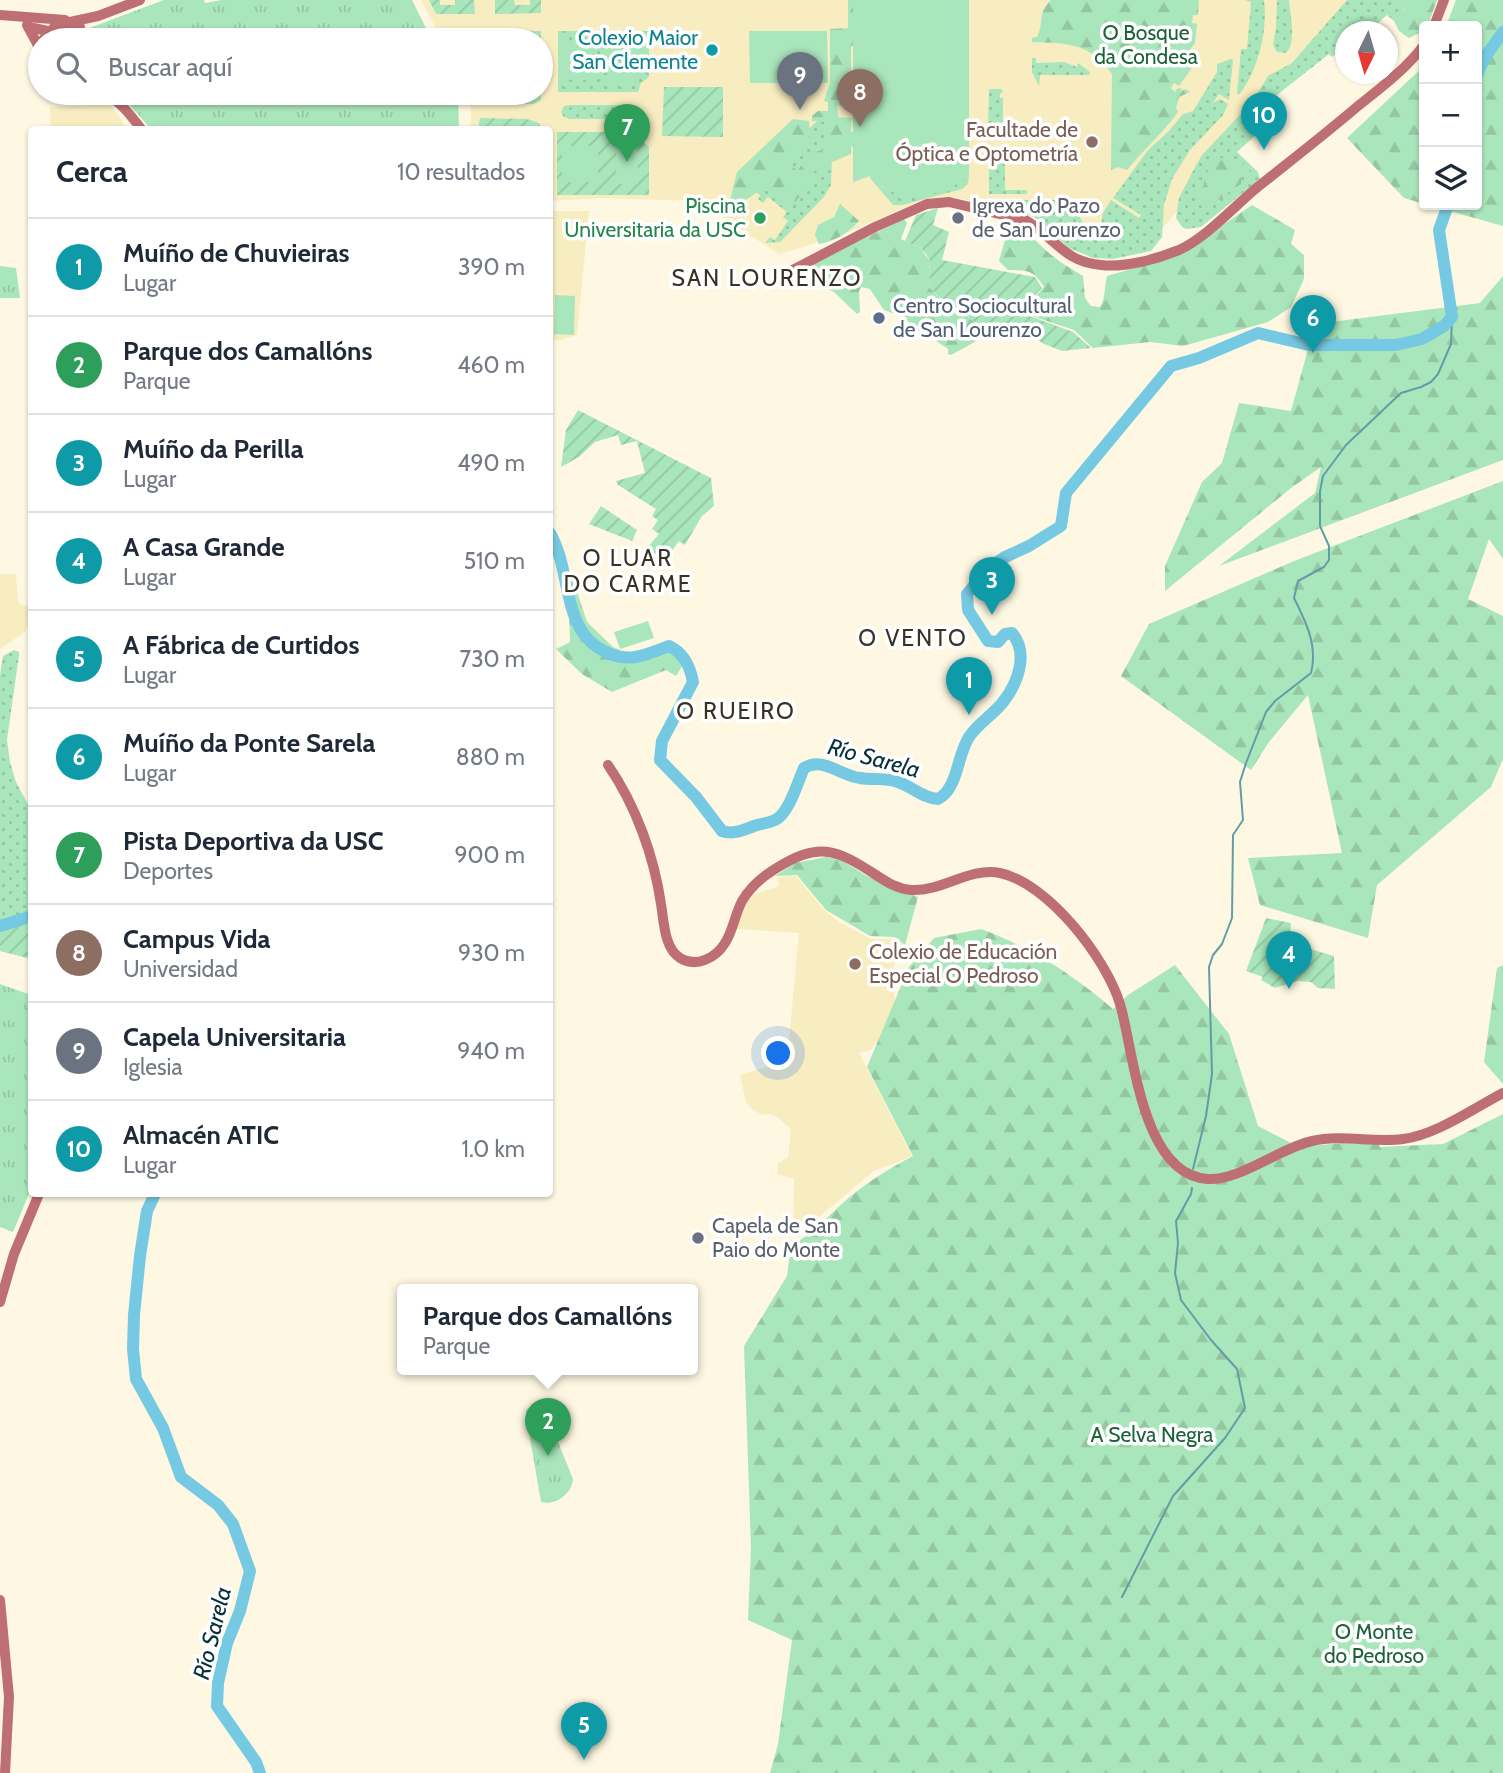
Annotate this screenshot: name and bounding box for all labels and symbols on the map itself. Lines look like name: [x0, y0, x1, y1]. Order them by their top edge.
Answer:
park label: O Bosque da Condesa: [1094, 20, 1198, 69]
north arrow: [1335, 21, 1398, 84]
place label: Colexio Maior San Clemente: [572, 25, 698, 74]
marker: Colexio Maior San Clemente: [704, 42, 720, 58]
pin: 9: [777, 52, 823, 110]
pin: 8: [837, 69, 883, 127]
pin: 10: [1241, 92, 1287, 150]
pin: 7: [604, 104, 650, 162]
place label: Facultade de Óptica e Optometría: [896, 117, 1078, 166]
marker: Facultade de Óptica e Optometría: [1084, 134, 1100, 150]
place label: Piscina Universitaria da USC: [564, 193, 746, 242]
place label: Igrexa do Pazo de San Lourenzo: [972, 193, 1121, 242]
marker: Piscina Universitaria da USC: [752, 210, 768, 226]
marker: Igrexa do Pazo de San Lourenzo: [950, 210, 966, 226]
district label: SAN LOURENZO: [671, 264, 863, 292]
place label: Centro Sociocultural de San Lourenzo: [893, 293, 1072, 342]
pin: 6: [1290, 295, 1336, 353]
marker: Centro Sociocultural de San Lourenzo: [871, 310, 887, 326]
district label: O LUAR DO CARME: [563, 544, 693, 598]
pin: 3: [969, 557, 1015, 615]
district label: O VENTO: [858, 624, 968, 652]
pin: 1: [946, 657, 992, 715]
district label: O RUEIRO: [676, 697, 796, 725]
water label: Río Sarela: [825, 732, 923, 784]
pin: 4: [1266, 931, 1312, 989]
place label: Colexio de Educación Especial O Pedroso: [869, 939, 1057, 988]
marker: Colexio de Educación Especial O Pedroso: [847, 956, 863, 972]
your location: [761, 1036, 795, 1070]
place label: Capela de San Paio do Monte: [712, 1213, 840, 1262]
marker: Capela de San Paio do Monte: [690, 1230, 706, 1246]
pin: 2: [525, 1398, 571, 1456]
park label: A Selva Negra: [1091, 1422, 1213, 1447]
water label: Río Sarela: [187, 1584, 237, 1682]
park label: O Monte do Pedroso: [1324, 1619, 1424, 1668]
pin: 5: [561, 1702, 607, 1760]

